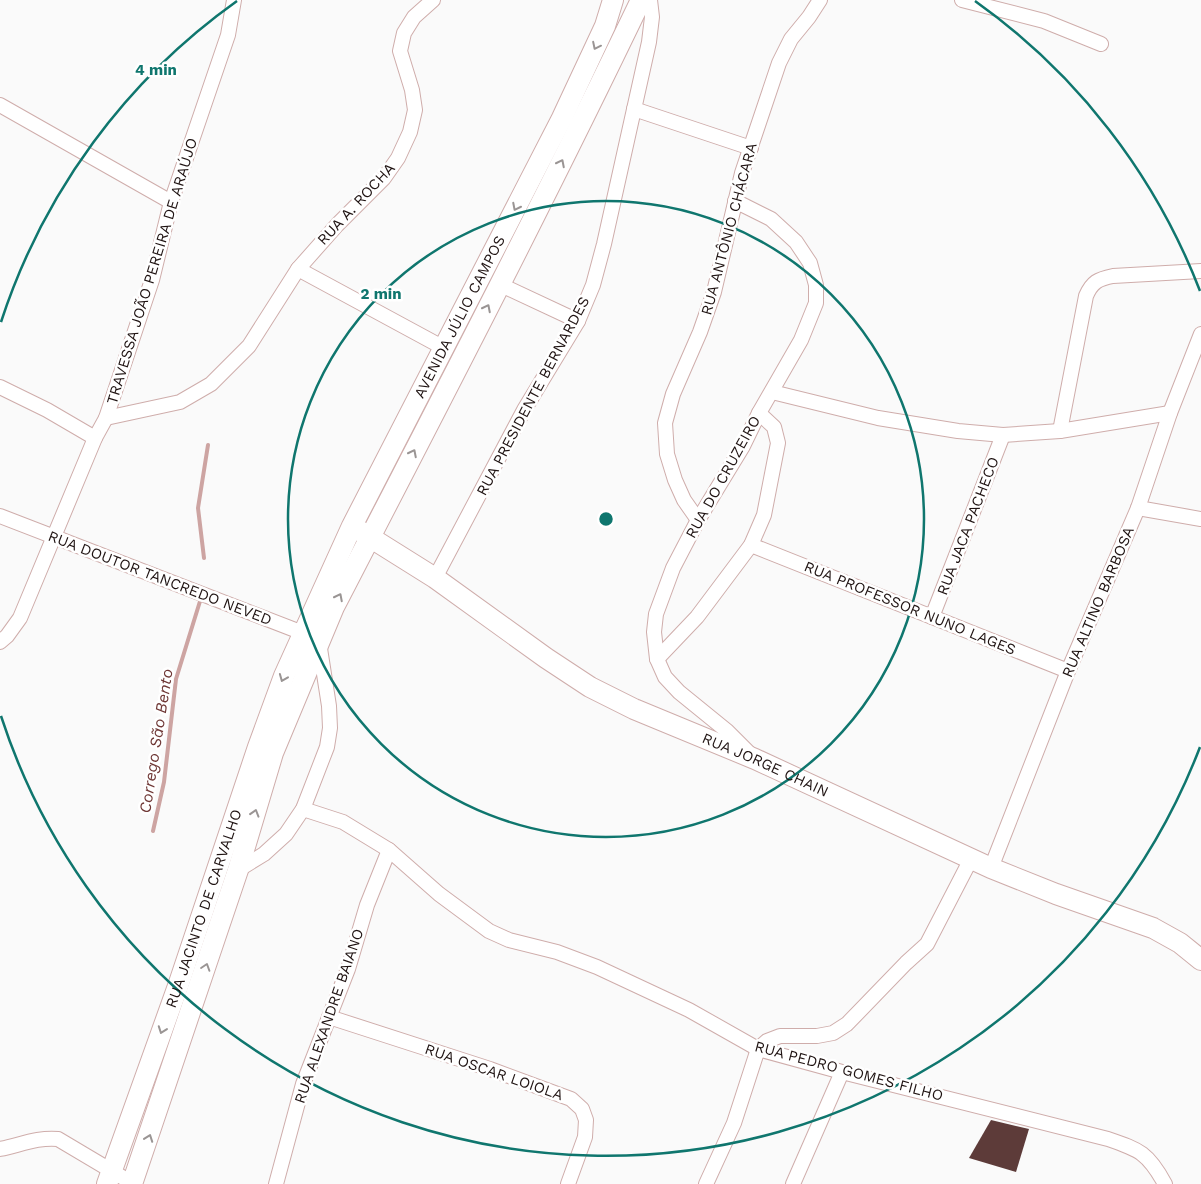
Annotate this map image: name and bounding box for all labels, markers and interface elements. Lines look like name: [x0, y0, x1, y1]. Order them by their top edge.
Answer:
one-way arrow: [593, 40, 603, 49]
text: 4 min: [135, 61, 177, 79]
street label: TRAVESSA JOÃO PEREIRA DE ARAÚJO: [103, 136, 201, 406]
street label: RUA ANTÔNIO CHÁCARA: [696, 141, 761, 317]
street label: RUA A. ROCHA: [313, 159, 399, 249]
one-way arrow: [554, 159, 565, 168]
one-way arrow: [512, 201, 522, 210]
street label: AVENIDA JÚLIO CAMPOS: [410, 232, 509, 401]
text: 2 min: [360, 285, 402, 303]
street label: RUA PRESIDENTE BERNARDES: [473, 293, 593, 499]
one-way arrow: [481, 304, 491, 313]
street label: RUA DO CRUZEIRO: [682, 413, 764, 541]
one-way arrow: [407, 449, 417, 458]
street label: RUA JACA PACHECO: [933, 454, 1003, 598]
centre of rings: [597, 510, 615, 528]
street label: RUA ALTINO BARBOSA: [1058, 524, 1138, 680]
street label: RUA DOUTOR TANCREDO NEVED: [46, 527, 274, 629]
street label: RUA PROFESSOR NUNO LAGES: [802, 557, 1018, 659]
one-way arrow: [333, 594, 343, 603]
water label: Corrego São Bento: [135, 667, 177, 815]
one-way arrow: [279, 673, 289, 682]
street label: RUA JORGE CHAIN: [700, 729, 831, 801]
street label: RUA JACINTO DE CARVALHO: [162, 807, 246, 1010]
one-way arrow: [250, 809, 260, 817]
street label: RUA ALEXANDRE BAIANO: [291, 926, 367, 1106]
one-way arrow: [200, 964, 210, 972]
one-way arrow: [158, 1025, 168, 1034]
street label: RUA PEDRO GOMES FILHO: [753, 1037, 945, 1105]
street label: RUA OSCAR LOIOLA: [422, 1040, 566, 1104]
one-way arrow: [143, 1134, 153, 1143]

